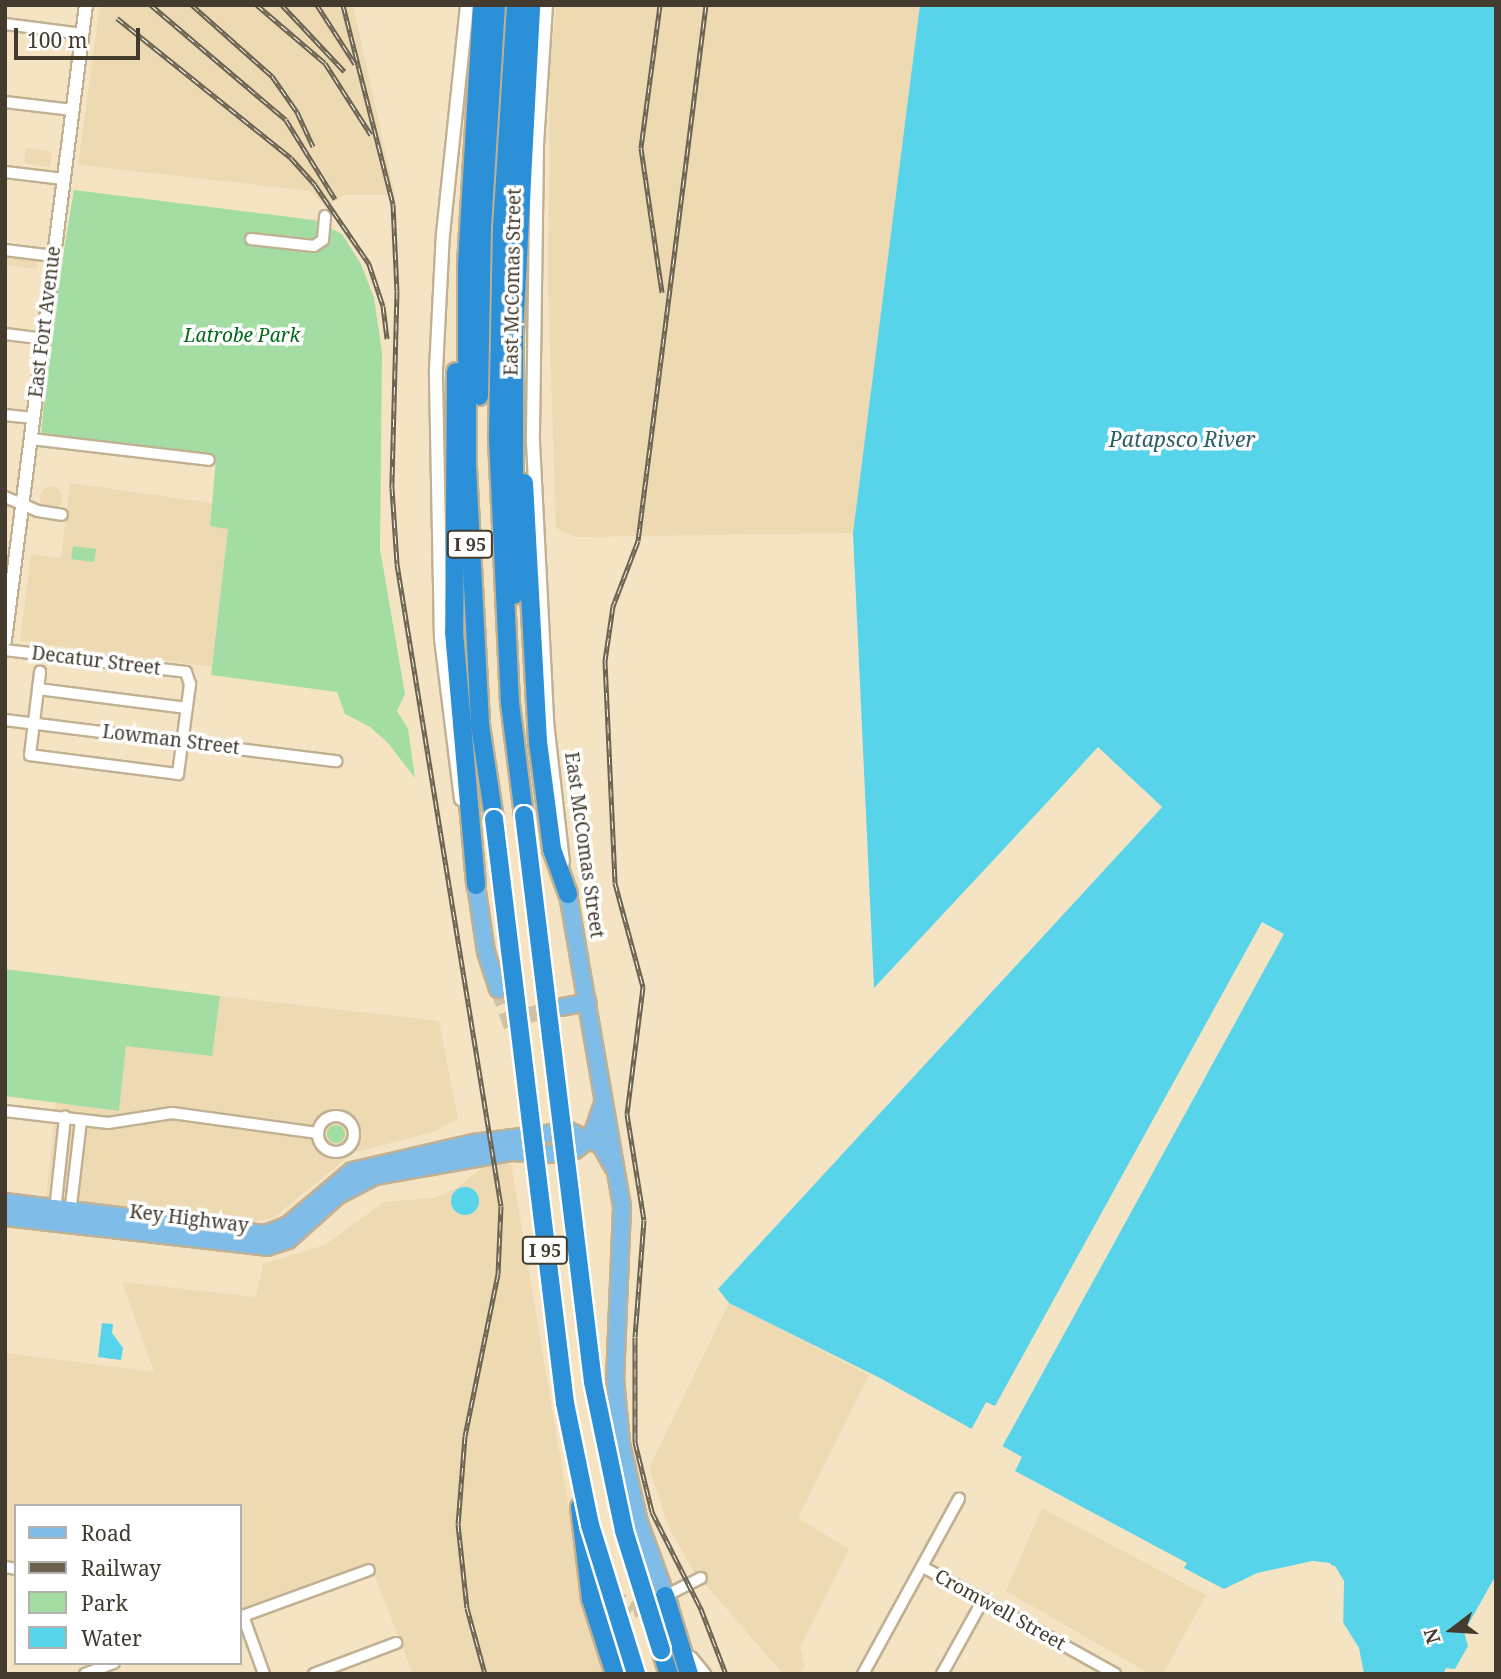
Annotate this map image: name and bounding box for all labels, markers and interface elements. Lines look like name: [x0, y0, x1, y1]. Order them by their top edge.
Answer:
scale bar: [18, 14, 144, 58]
text: 100 m: [27, 26, 88, 54]
street label: East McComas Street: [500, 188, 526, 376]
street label: East Fort Avenue: [24, 245, 66, 399]
park label: Latrobe Park: [184, 325, 300, 347]
water label: Patapsco River: [1109, 426, 1255, 452]
road number: I 95: [446, 530, 494, 558]
street label: Decatur Street: [30, 642, 162, 680]
street label: Lowman Street: [101, 720, 241, 760]
street label: East McComas Street: [560, 750, 608, 940]
street label: Key Highway: [128, 1200, 250, 1238]
road number: I 95: [520, 1236, 570, 1265]
legend: [14, 1504, 242, 1665]
text: Road: [81, 1519, 132, 1547]
text: Railway: [81, 1554, 161, 1582]
street label: Cromwell Street: [931, 1565, 1069, 1655]
text: Park: [81, 1589, 128, 1617]
north arrow: [1417, 1595, 1487, 1665]
text: Water: [81, 1624, 142, 1652]
text: N: [1417, 1625, 1447, 1647]

